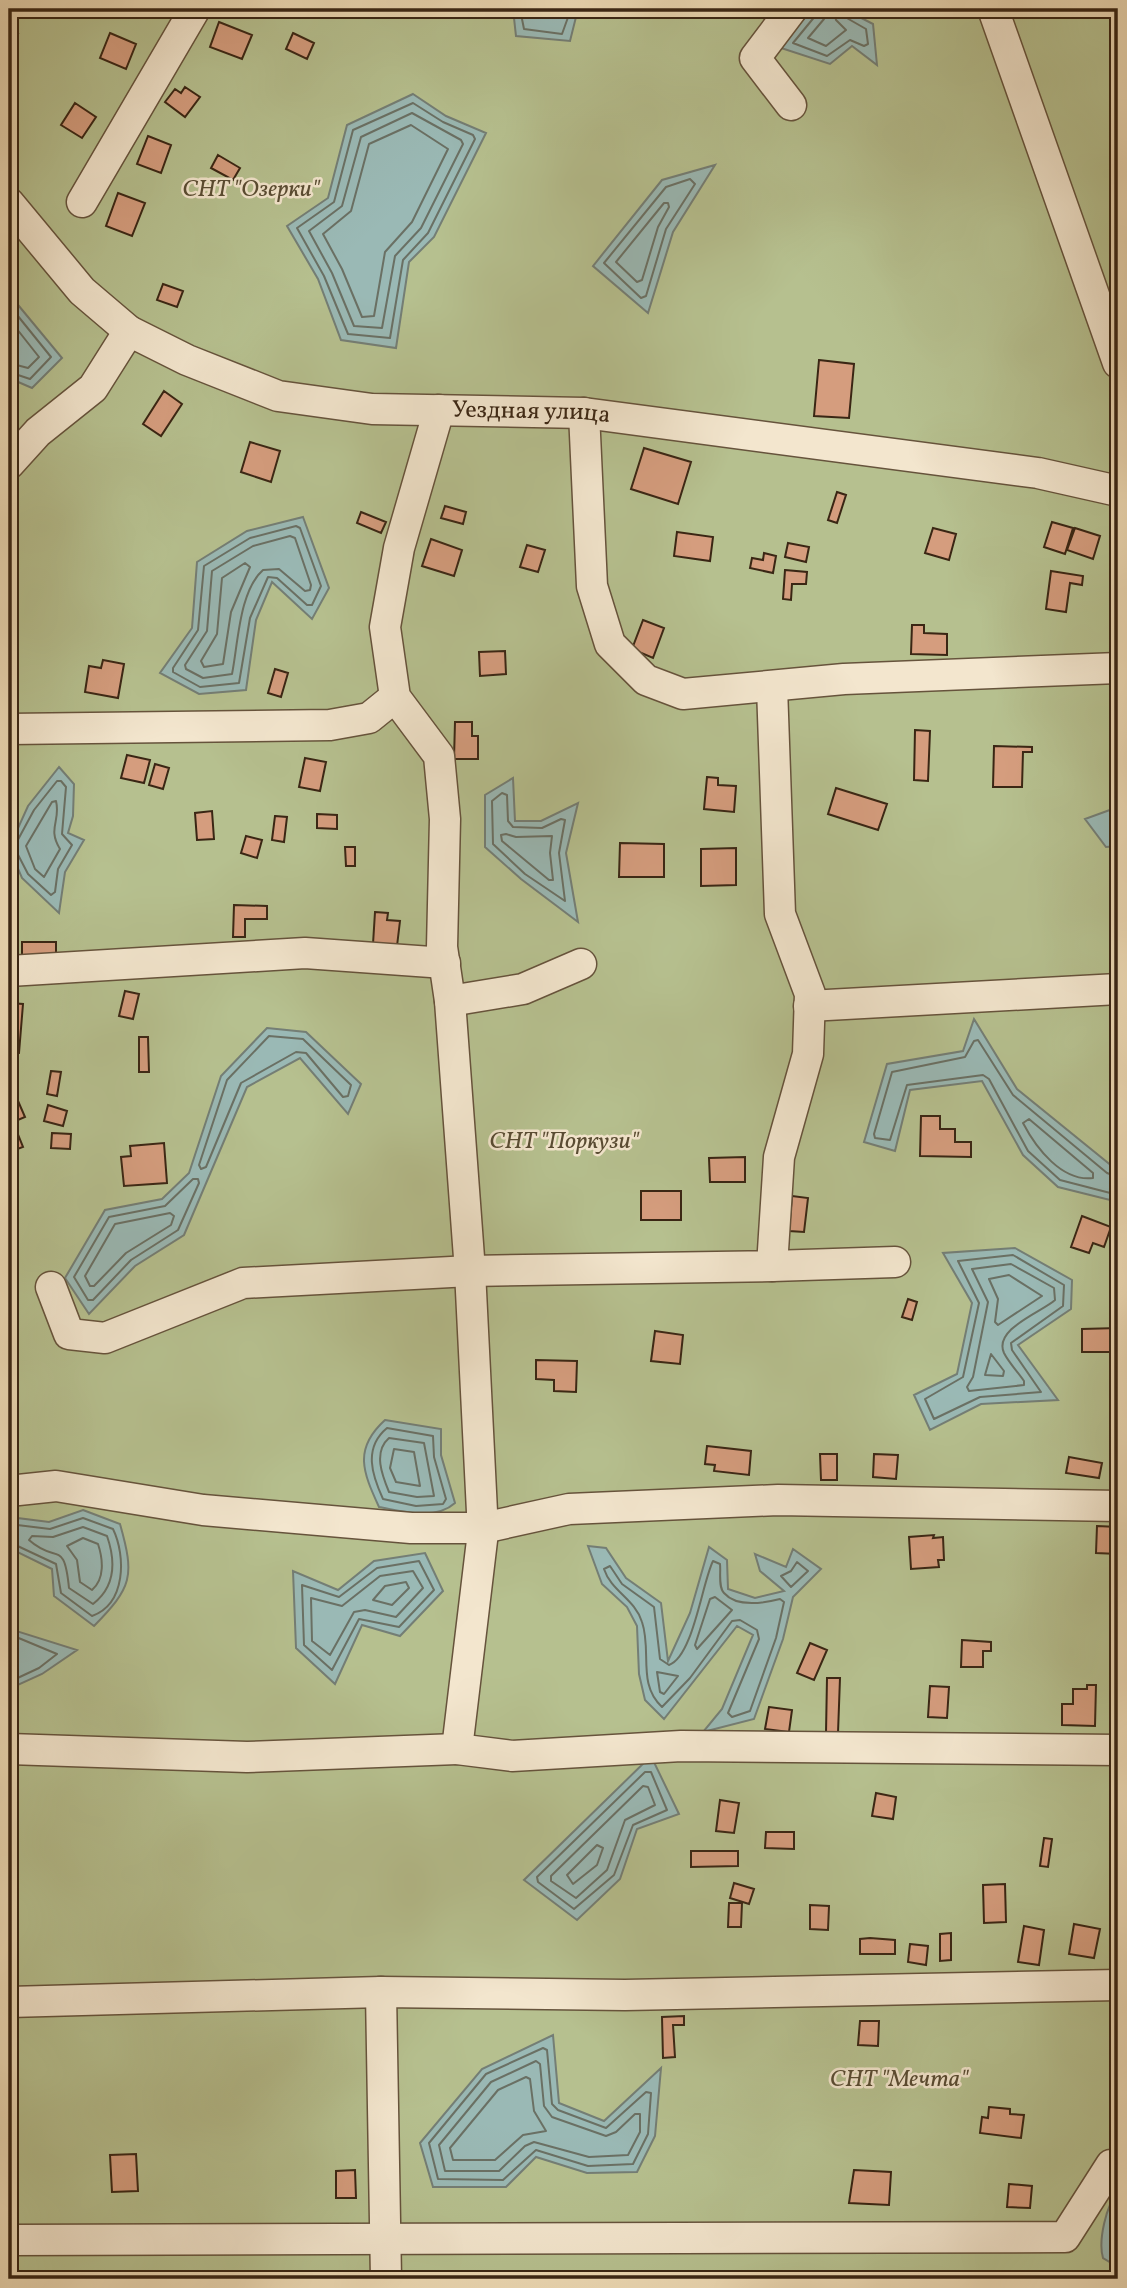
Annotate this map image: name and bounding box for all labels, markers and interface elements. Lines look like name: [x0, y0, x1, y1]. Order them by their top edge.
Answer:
park label: СНТ "Озерки": [182, 173, 321, 207]
street label: Уездная улица: [452, 394, 613, 433]
park label: СНТ "Поркузи": [489, 1125, 640, 1159]
park label: СНТ "Мечта": [830, 2063, 969, 2097]

